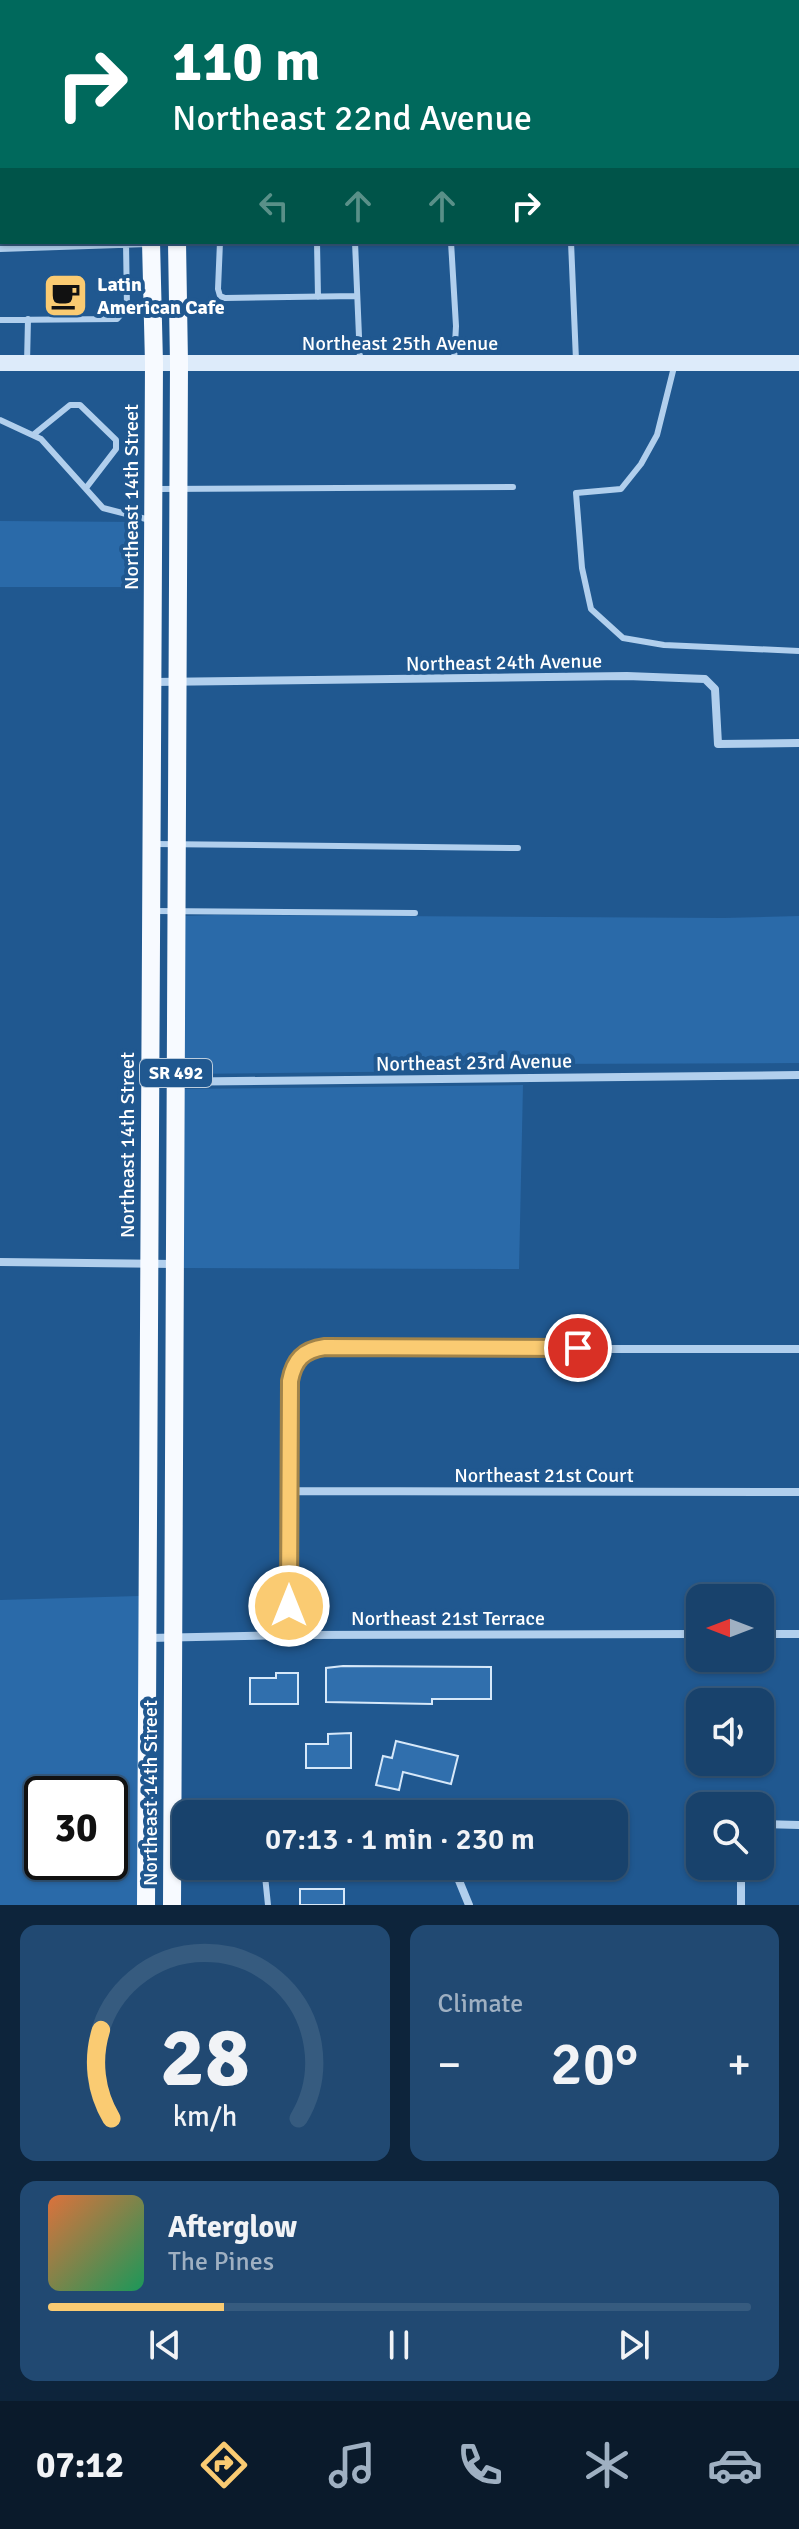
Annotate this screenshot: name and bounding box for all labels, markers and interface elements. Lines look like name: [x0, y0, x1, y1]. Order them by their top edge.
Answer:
text: 110 m: [172, 27, 320, 96]
icon: right: [40, 32, 144, 136]
text: Northeast 22nd Avenue: [172, 96, 532, 141]
icon: left: [252, 184, 296, 228]
icon: ahead: [336, 184, 380, 228]
icon: ahead: [420, 184, 464, 228]
icon: right: [504, 184, 548, 228]
cafe icon: Latin American Cafe: [42, 271, 90, 319]
place label: Latin American Cafe: [97, 272, 225, 320]
street label: Northeast 25th Avenue: [302, 331, 498, 356]
street label: Northeast 14th Street: [119, 404, 144, 590]
street label: Northeast 24th Avenue: [406, 648, 602, 677]
street label: Northeast 23rd Avenue: [376, 1048, 572, 1077]
street label: Northeast 14th Street: [115, 1052, 140, 1238]
road number: SR 492: [140, 1059, 212, 1087]
pin: [544, 1314, 612, 1382]
icon: arrive: [556, 1326, 600, 1370]
street label: Northeast 21st Court: [454, 1463, 634, 1488]
position arrow: [247, 1564, 331, 1648]
north arrow: [686, 1584, 774, 1672]
map controls: [686, 1584, 774, 1880]
street label: Northeast 21st Terrace: [351, 1606, 545, 1631]
button: sound: [686, 1688, 774, 1776]
street label: Northeast 14th Street: [138, 1700, 163, 1886]
speed limit sign: 30: [24, 1776, 128, 1880]
button: search: [686, 1792, 774, 1880]
text: 07:13 · 1 min · 230 m: [265, 1821, 535, 1858]
text: Climate: [438, 1988, 523, 2020]
text: 28: [160, 2007, 250, 2109]
text: 20°: [550, 2028, 638, 2102]
text: −: [438, 2038, 461, 2092]
text: +: [727, 2038, 751, 2092]
text: km/h: [172, 2099, 237, 2134]
text: Afterglow: [168, 2209, 297, 2246]
text: The Pines: [168, 2246, 274, 2278]
icon: previous: [143, 2323, 187, 2367]
icon: pause: [377, 2323, 421, 2367]
icon: next: [612, 2323, 656, 2367]
icon: directions: [196, 2437, 252, 2493]
icon: music: [324, 2437, 380, 2493]
icon: phone: [452, 2437, 508, 2493]
icon: climate: [579, 2437, 635, 2493]
icon: car: [707, 2437, 763, 2493]
text: 07:12: [36, 2443, 124, 2488]

